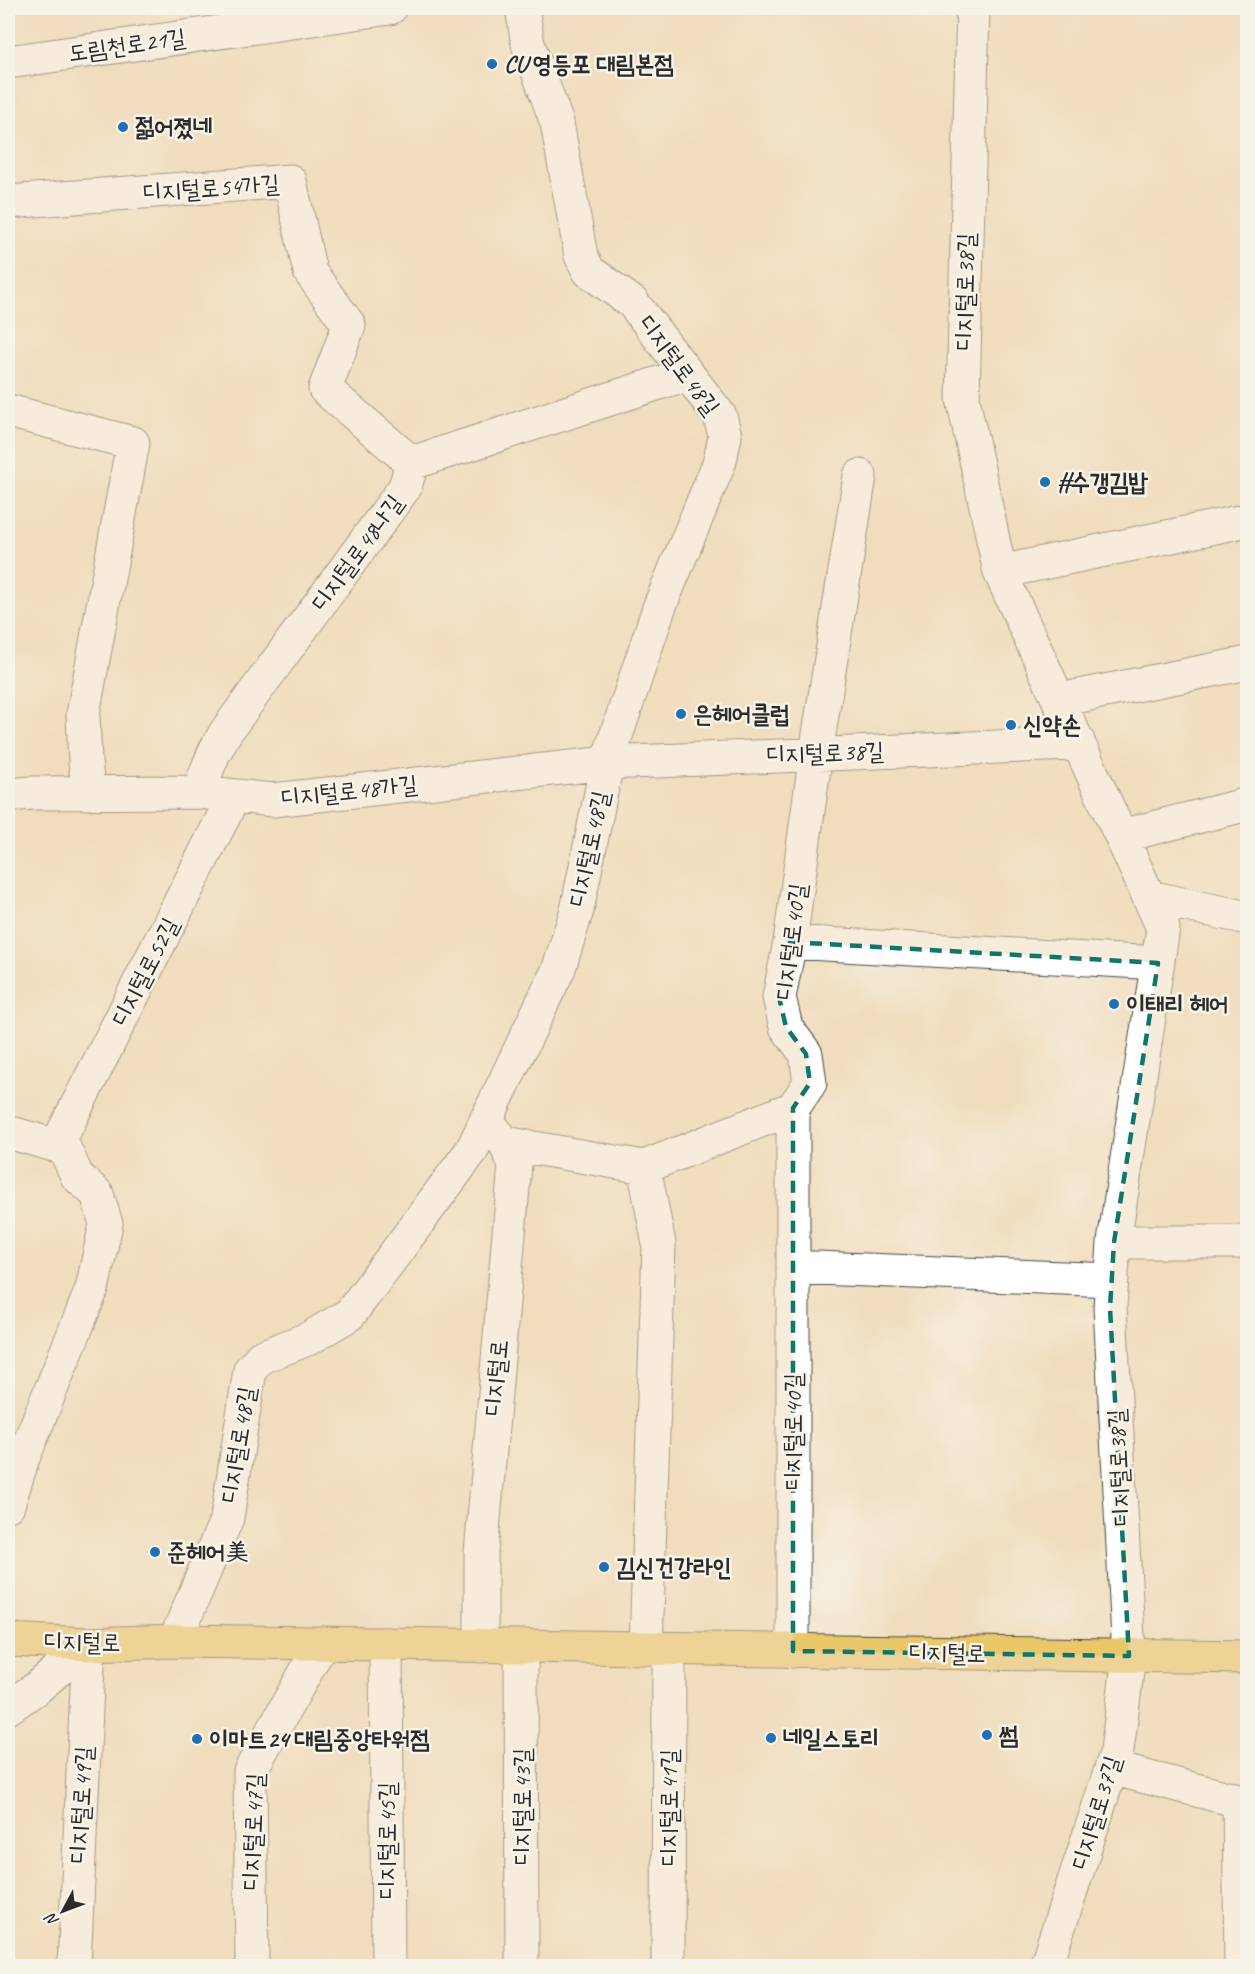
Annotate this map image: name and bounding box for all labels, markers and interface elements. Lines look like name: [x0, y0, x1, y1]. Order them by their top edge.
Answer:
street label: 도림천로21길: [66, 22, 188, 68]
place label: CU 영등포 대림본점: [504, 49, 674, 79]
marker: CU 영등포 대림본점: [485, 57, 499, 71]
place label: 젊어졌네: [135, 112, 212, 142]
marker: 젊어졌네: [116, 120, 130, 134]
street label: 디지털로54가길: [141, 168, 281, 208]
street label: 디지털로38길: [949, 233, 981, 351]
street label: 디지털로48길: [631, 309, 727, 421]
place label: #수갱김밥: [1057, 467, 1148, 497]
marker: #수갱김밥: [1038, 475, 1052, 489]
street label: 디지털로48나길: [304, 489, 410, 617]
place label: 은헤어클럽: [693, 699, 790, 729]
marker: 은헤어클럽: [674, 707, 688, 721]
place label: 신약손: [1023, 710, 1081, 740]
marker: 신약손: [1004, 718, 1018, 732]
street label: 디지털로38길: [765, 736, 885, 770]
street label: 디지털로48가길: [279, 769, 419, 813]
street label: 디지털로48길: [562, 788, 616, 910]
street label: 디지털로40길: [769, 882, 813, 1002]
street label: 디지털로52길: [105, 913, 185, 1031]
place label: 이태리 헤어: [1126, 989, 1228, 1019]
marker: 이태리 헤어: [1107, 997, 1121, 1011]
street label: 디지털로: [478, 1338, 514, 1418]
street label: 디지털로40길: [778, 1373, 808, 1491]
street label: 디지털로48길: [214, 1384, 262, 1506]
street label: 디지털로38길: [1101, 1408, 1137, 1528]
place label: 준헤어美: [167, 1537, 249, 1567]
marker: 준헤어美: [148, 1545, 162, 1559]
place label: 김신건강라인: [616, 1552, 732, 1582]
marker: 김신건강라인: [597, 1560, 611, 1574]
street label: 디지털로: [43, 1626, 121, 1658]
street label: 디지털로: [908, 1637, 986, 1669]
place label: 썸: [999, 1720, 1018, 1750]
place label: 네일스토리: [783, 1723, 880, 1753]
place label: 이마트24 대림중앙타워점: [209, 1724, 430, 1754]
marker: 썸: [980, 1728, 994, 1742]
marker: 네일스토리: [764, 1731, 778, 1745]
marker: 이마트24 대림중앙타워점: [190, 1732, 204, 1746]
street label: 디지털로49길: [63, 1745, 99, 1865]
street label: 디지털로43길: [507, 1748, 537, 1866]
street label: 디지털로41길: [654, 1749, 684, 1867]
street label: 디지털로37길: [1064, 1752, 1128, 1874]
street label: 디지털로47길: [236, 1772, 270, 1892]
street label: 디지털로45길: [372, 1782, 402, 1900]
north arrow: [33, 1881, 93, 1941]
text: N: [40, 1908, 63, 1930]

